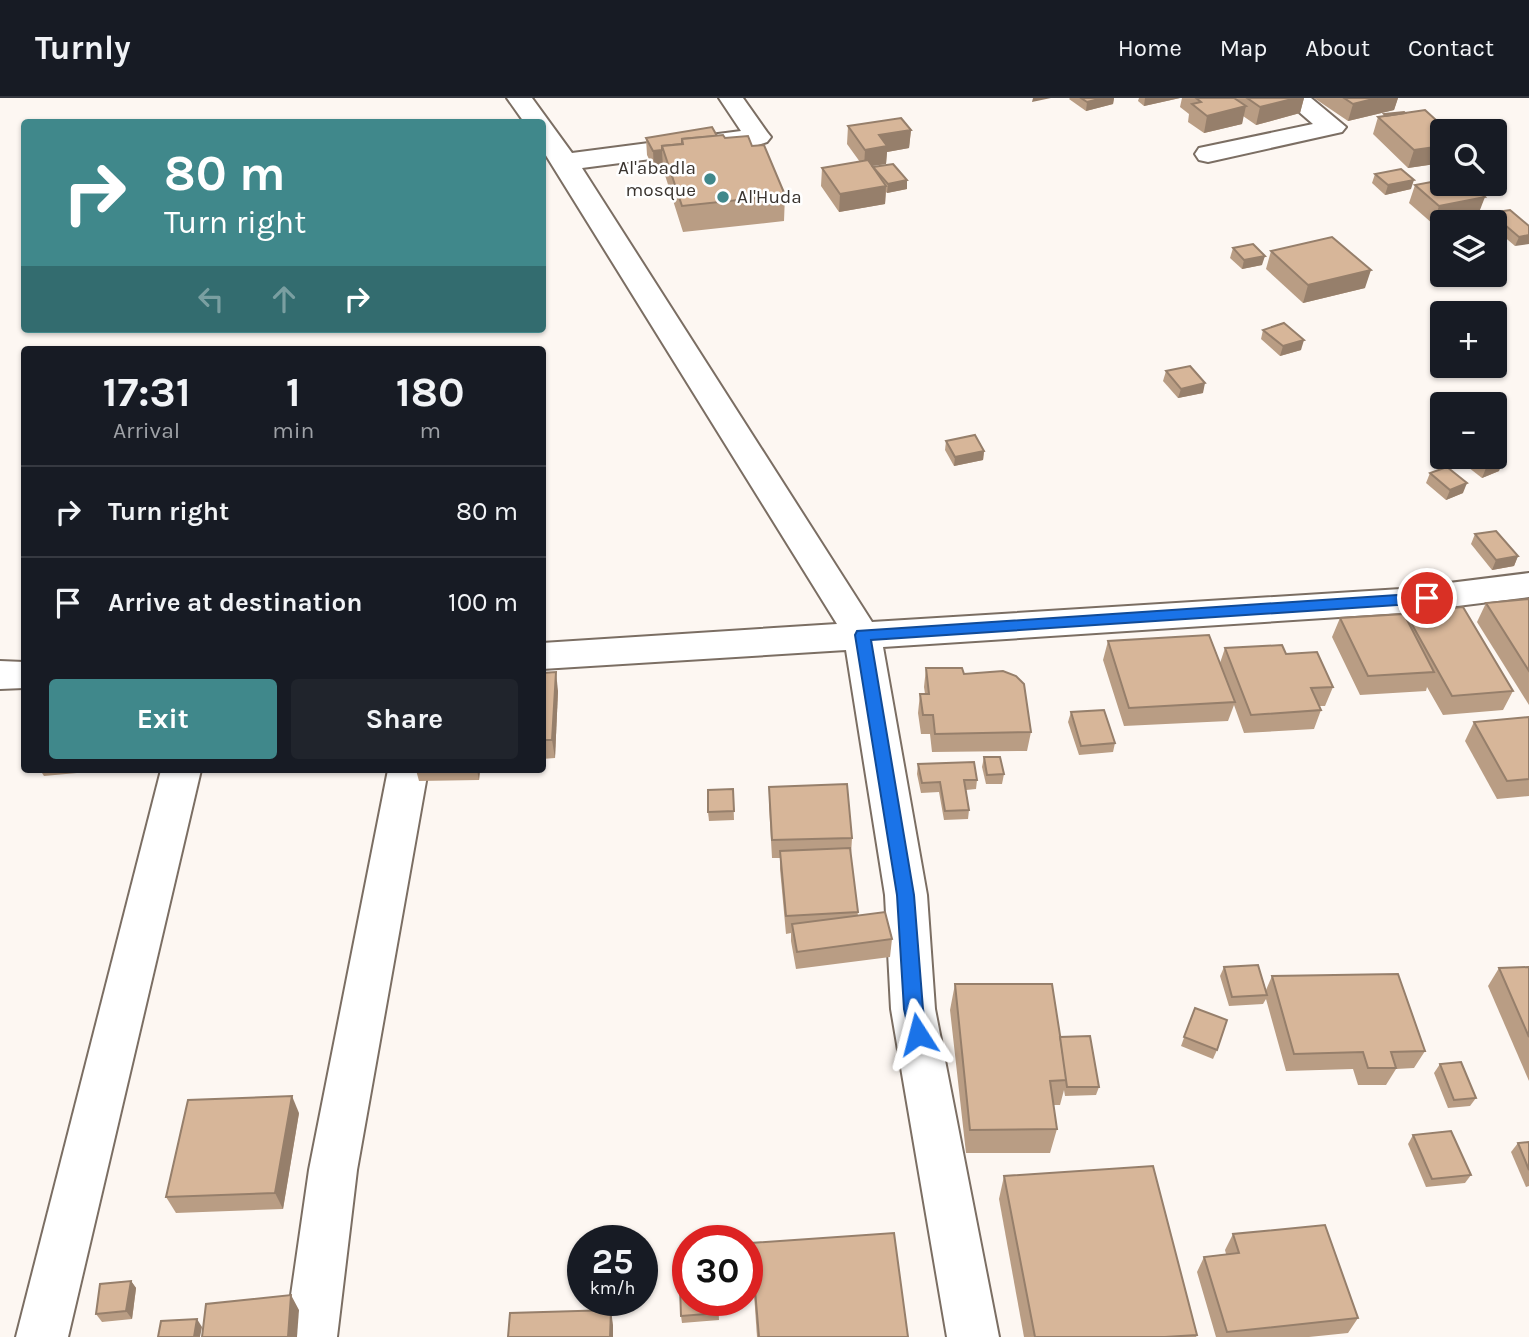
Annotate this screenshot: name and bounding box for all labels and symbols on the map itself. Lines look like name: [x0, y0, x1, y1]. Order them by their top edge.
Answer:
place label: Al'abadla mosque: [618, 157, 696, 201]
marker: Al'abadla mosque: [702, 171, 718, 187]
place label: Al'Huda: [737, 186, 802, 208]
marker: Al'Huda: [715, 189, 731, 205]
pin: [1397, 568, 1457, 628]
position arrow: [881, 997, 955, 1071]
speed limit sign: 30: [672, 1225, 763, 1316]

